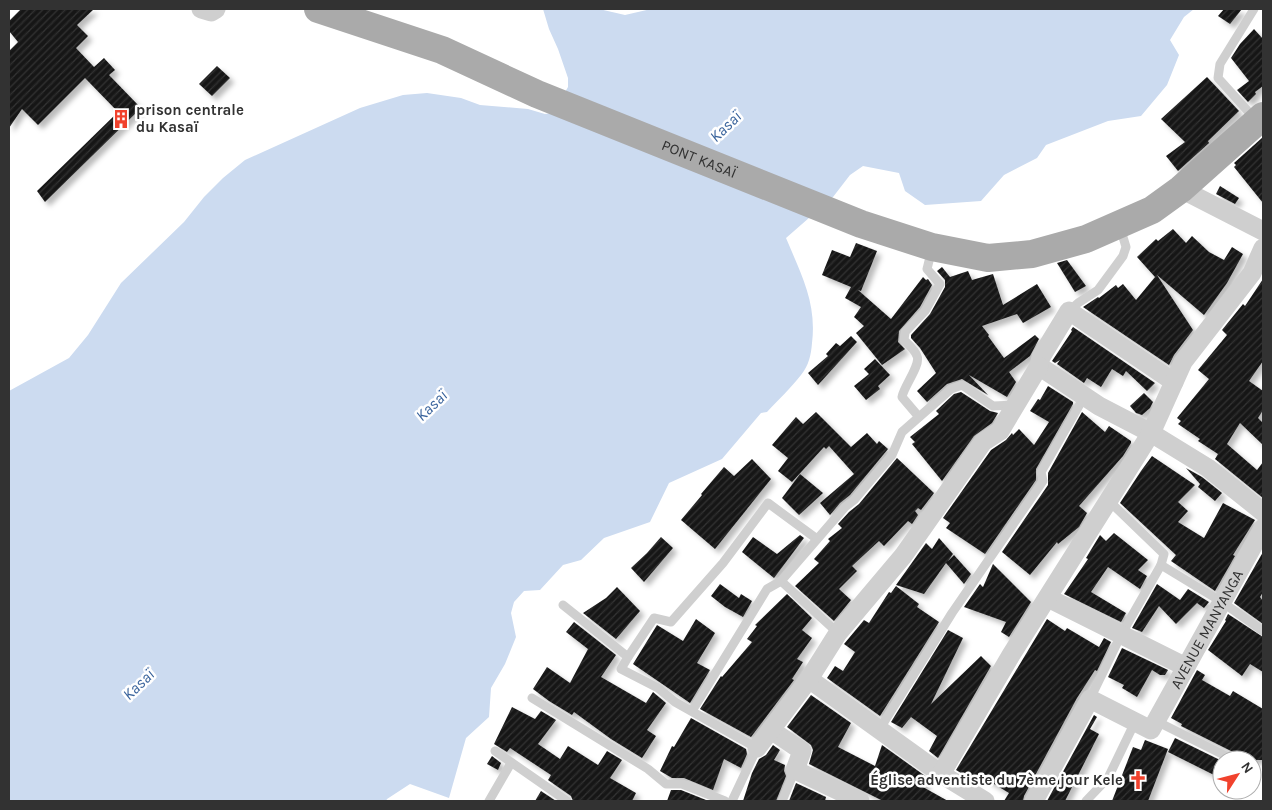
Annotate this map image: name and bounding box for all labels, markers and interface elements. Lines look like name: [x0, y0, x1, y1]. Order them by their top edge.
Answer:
place label: prison centrale du Kasaï: [136, 101, 244, 136]
water label: Kasaï: [706, 106, 746, 146]
building icon: prison centrale du Kasaï: [110, 108, 132, 130]
street label: PONT KASAÏ: [659, 136, 740, 182]
water label: Kasaï: [412, 385, 452, 425]
street label: AVENUE MANYANGA: [1167, 566, 1247, 692]
water label: Kasaï: [119, 664, 159, 704]
north arrow: [1212, 750, 1262, 800]
text: N: [1237, 759, 1257, 777]
church icon: Église adventiste du 7ème jour Kele: [1127, 769, 1149, 791]
place label: Église adventiste du 7ème jour Kele: [870, 770, 1123, 789]

